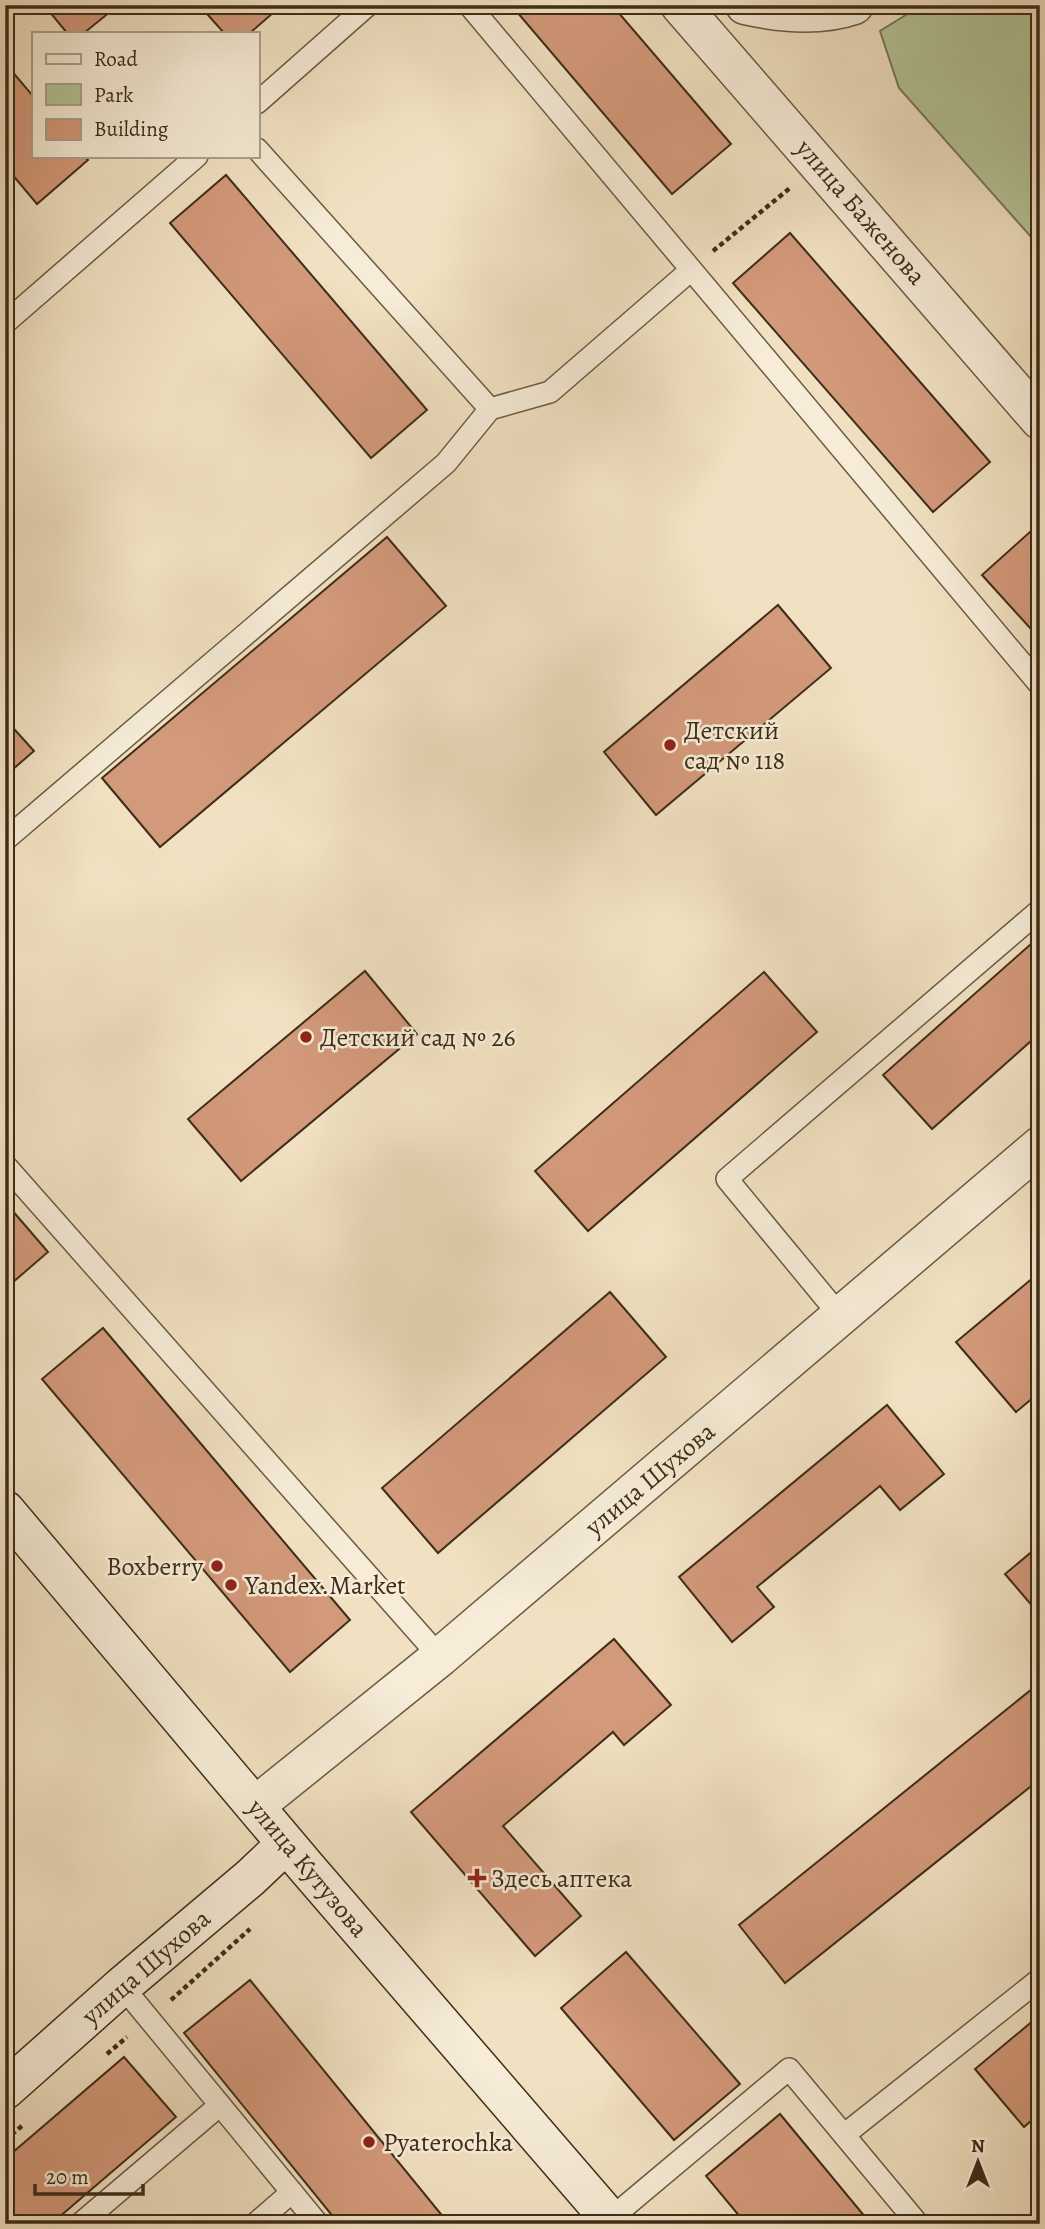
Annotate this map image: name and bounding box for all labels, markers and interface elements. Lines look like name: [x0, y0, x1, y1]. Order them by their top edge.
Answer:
legend: [32, 32, 259, 158]
text: Road: [94, 45, 138, 73]
text: Park: [94, 81, 134, 109]
text: Building: [94, 115, 169, 143]
street label: улица Баженова: [787, 131, 934, 292]
place label: Детский сад № 118: [684, 713, 785, 778]
marker: Детский сад № 118: [662, 737, 678, 753]
place label: Детский сад № 26: [320, 1020, 516, 1055]
marker: Детский сад № 26: [298, 1029, 314, 1045]
street label: улица Шухова: [577, 1414, 723, 1544]
place label: Boxberry: [106, 1549, 203, 1584]
marker: Boxberry: [209, 1558, 225, 1574]
place label: Yandex.Market: [244, 1568, 406, 1603]
marker: Yandex.Market: [223, 1577, 239, 1593]
street label: улица Кутузова: [239, 1790, 376, 1945]
place label: Здесь аптека: [491, 1861, 632, 1896]
marker: Здесь аптека: [469, 1870, 485, 1886]
street label: улица Шухова: [73, 1901, 218, 2033]
place label: Pyaterochka: [383, 2125, 513, 2160]
north arrow: [944, 2128, 1014, 2198]
text: N: [971, 2133, 985, 2159]
marker: Pyaterochka: [361, 2134, 377, 2150]
scale bar: [35, 2152, 144, 2196]
text: 20 m: [46, 2163, 89, 2191]

